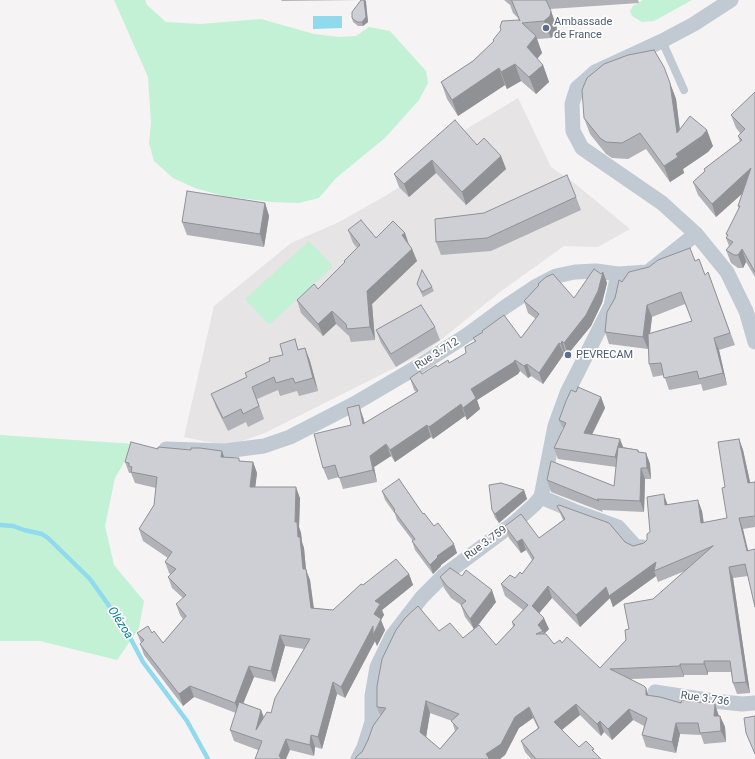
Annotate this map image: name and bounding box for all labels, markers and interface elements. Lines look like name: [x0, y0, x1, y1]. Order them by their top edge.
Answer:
place label: Ambassade de France: [554, 15, 612, 41]
marker: Ambassade de France: [541, 23, 551, 33]
street label: Rue 3.712: [413, 335, 461, 373]
place label: PEVRECAM: [576, 348, 633, 362]
marker: PEVRECAM: [563, 350, 573, 360]
street label: Rue 3.759: [462, 523, 510, 563]
water label: Olézoa: [104, 604, 136, 642]
street label: Rue 3.736: [680, 689, 730, 709]

